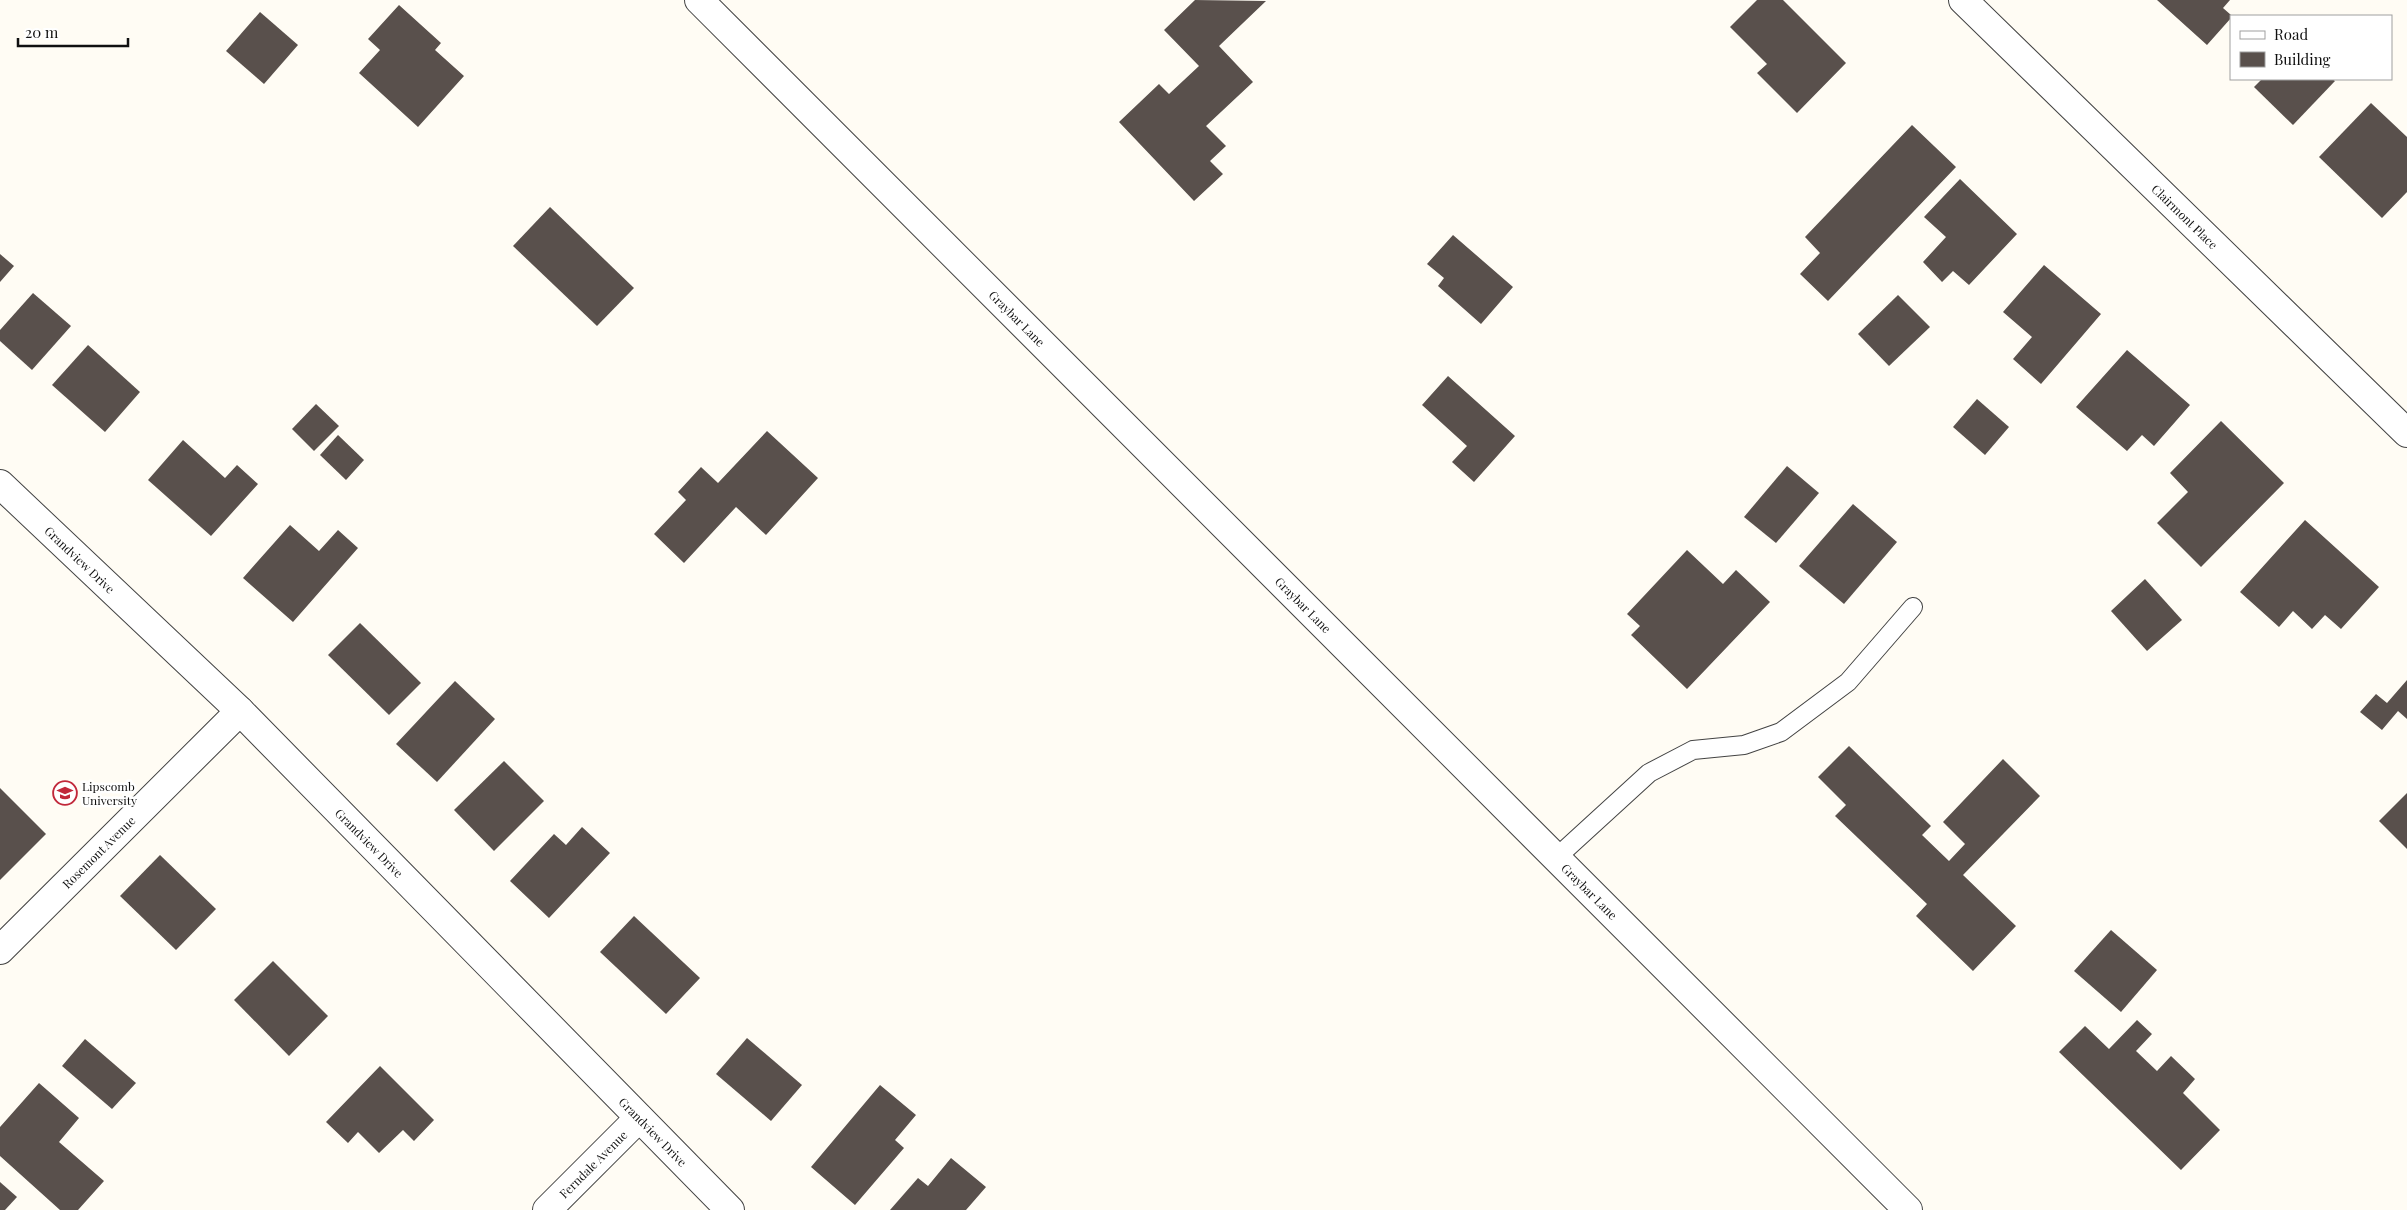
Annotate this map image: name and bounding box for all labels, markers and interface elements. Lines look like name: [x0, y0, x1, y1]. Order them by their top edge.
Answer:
scale bar: [18, 15, 128, 47]
legend: [2230, 15, 2392, 80]
text: 20 m: [25, 22, 59, 42]
text: Road: [2274, 24, 2308, 44]
text: Building: [2274, 49, 2331, 69]
street label: Clairmont Place: [2148, 181, 2221, 252]
street label: Graybar Lane: [986, 287, 1048, 350]
street label: Grandview Drive: [41, 523, 118, 597]
street label: Graybar Lane: [1272, 573, 1335, 636]
place label: Lipscomb University: [82, 778, 137, 808]
school or university icon: Lipscomb University: [52, 780, 78, 806]
street label: Grandview Drive: [332, 805, 407, 881]
street label: Rosemont Avenue: [59, 812, 138, 892]
street label: Graybar Lane: [1558, 860, 1621, 923]
street label: Grandview Drive: [616, 1094, 691, 1170]
street label: Ferndale Avenue: [556, 1127, 630, 1201]

